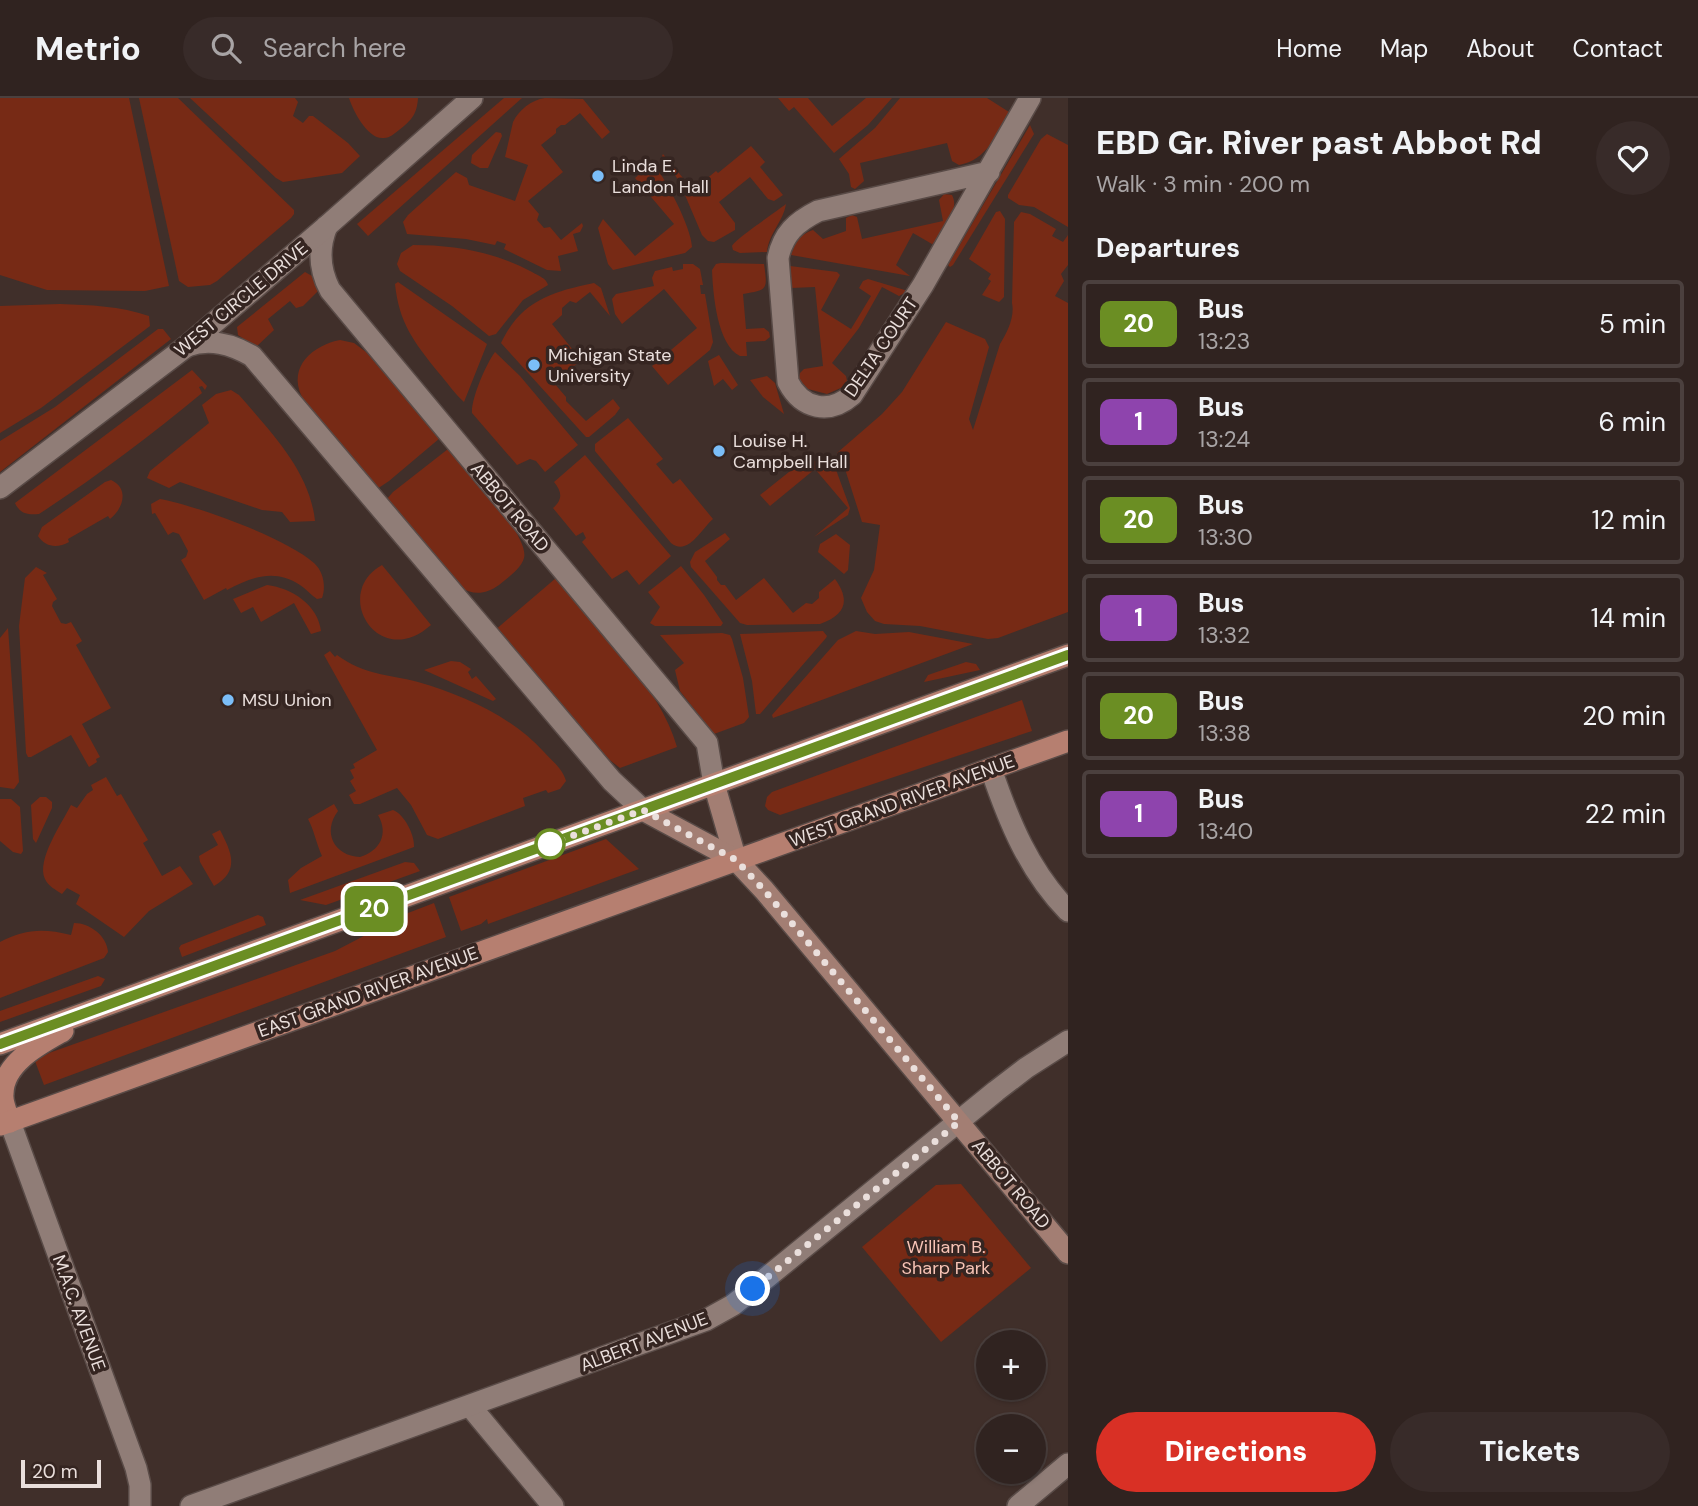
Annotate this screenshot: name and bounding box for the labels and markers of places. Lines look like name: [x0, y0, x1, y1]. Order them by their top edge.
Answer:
place label: Linda E. Landon Hall: [612, 154, 709, 199]
marker: Linda E. Landon Hall: [590, 168, 606, 184]
place label: Michigan State University: [548, 343, 671, 388]
marker: Michigan State University: [526, 357, 542, 373]
place label: Louise H. Campbell Hall: [733, 429, 847, 474]
marker: Louise H. Campbell Hall: [711, 443, 727, 459]
place label: MSU Union: [242, 688, 332, 712]
marker: MSU Union: [220, 692, 236, 708]
unlabelled marker: [535, 829, 565, 859]

